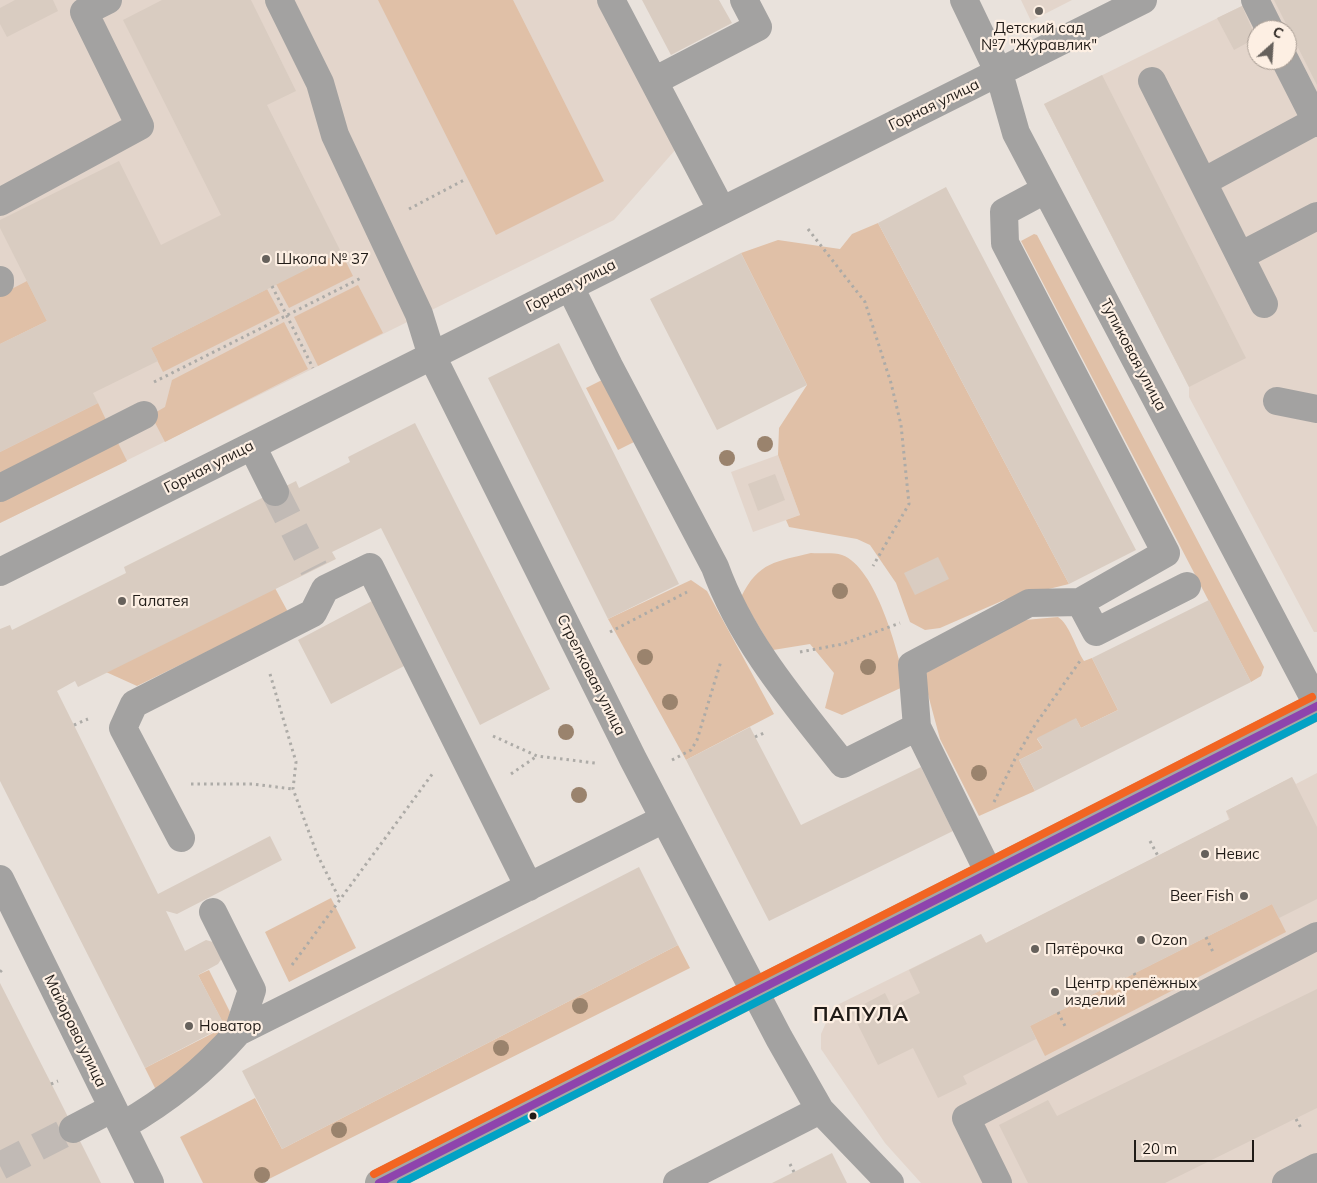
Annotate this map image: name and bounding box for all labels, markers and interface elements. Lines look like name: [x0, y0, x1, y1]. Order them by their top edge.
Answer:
marker: Детский сад №7 "Журавлик": [1033, 5, 1045, 17]
place label: Детский сад №7 "Журавлик": [981, 19, 1097, 54]
north arrow: [1247, 20, 1297, 70]
text: С: [1270, 22, 1286, 43]
street label: Горная улица: [886, 75, 982, 135]
place label: Школа № 37: [276, 250, 369, 268]
marker: Школа № 37: [260, 253, 272, 265]
street label: Горная улица: [523, 256, 619, 316]
street label: Тупиковая улица: [1096, 296, 1170, 414]
street label: Горная улица: [161, 437, 257, 497]
place label: Галатея: [132, 592, 189, 610]
marker: Галатея: [116, 595, 128, 607]
street label: Стрелковая улица: [553, 611, 629, 739]
place label: Невис: [1215, 845, 1260, 863]
marker: Невис: [1199, 848, 1211, 860]
place label: Beer Fish: [1170, 887, 1234, 905]
marker: Beer Fish: [1238, 890, 1250, 902]
place label: Ozon: [1151, 931, 1188, 949]
marker: Ozon: [1135, 934, 1147, 946]
place label: Пятёрочка: [1045, 940, 1123, 958]
marker: Пятёрочка: [1029, 943, 1041, 955]
street label: Майорова улица: [40, 972, 110, 1090]
place label: Центр крепёжных изделий: [1065, 974, 1197, 1009]
marker: Центр крепёжных изделий: [1049, 986, 1061, 998]
district label: ПАПУЛА: [812, 1003, 910, 1027]
place label: Новатор: [199, 1017, 261, 1035]
marker: Новатор: [183, 1020, 195, 1032]
unlabelled marker: [528, 1111, 538, 1121]
scale bar: [1137, 1130, 1257, 1162]
text: 20 m: [1142, 1139, 1177, 1158]

